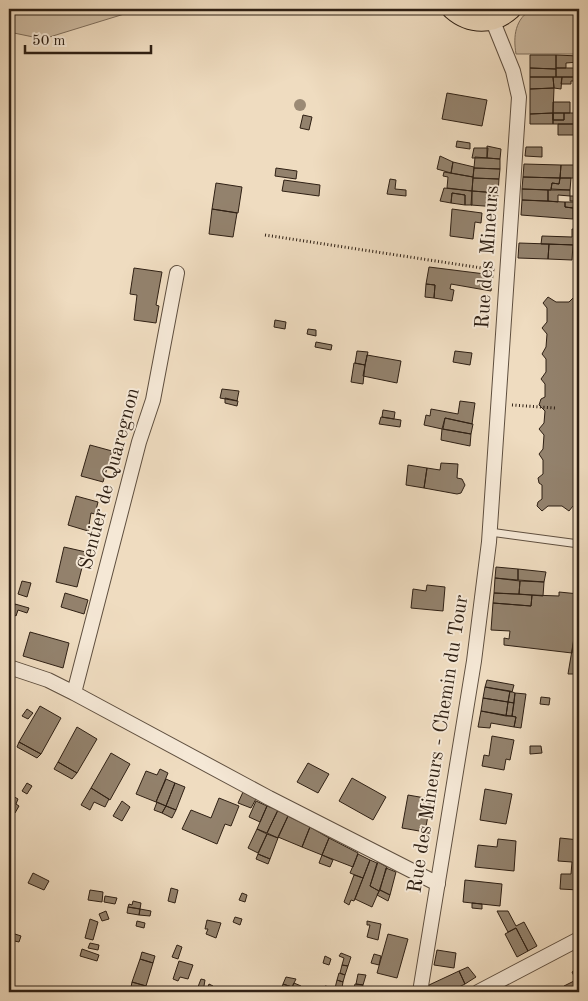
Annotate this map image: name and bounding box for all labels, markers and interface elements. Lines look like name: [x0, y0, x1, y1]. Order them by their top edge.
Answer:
scale bar: [25, 22, 151, 54]
text: 50 m: [32, 34, 66, 49]
street label: Rue des Mineurs: [473, 185, 503, 329]
street label: Sentier de Quaregnon: [76, 386, 144, 572]
street label: Rue des Mineurs - Chemin du Tour: [406, 593, 472, 895]

